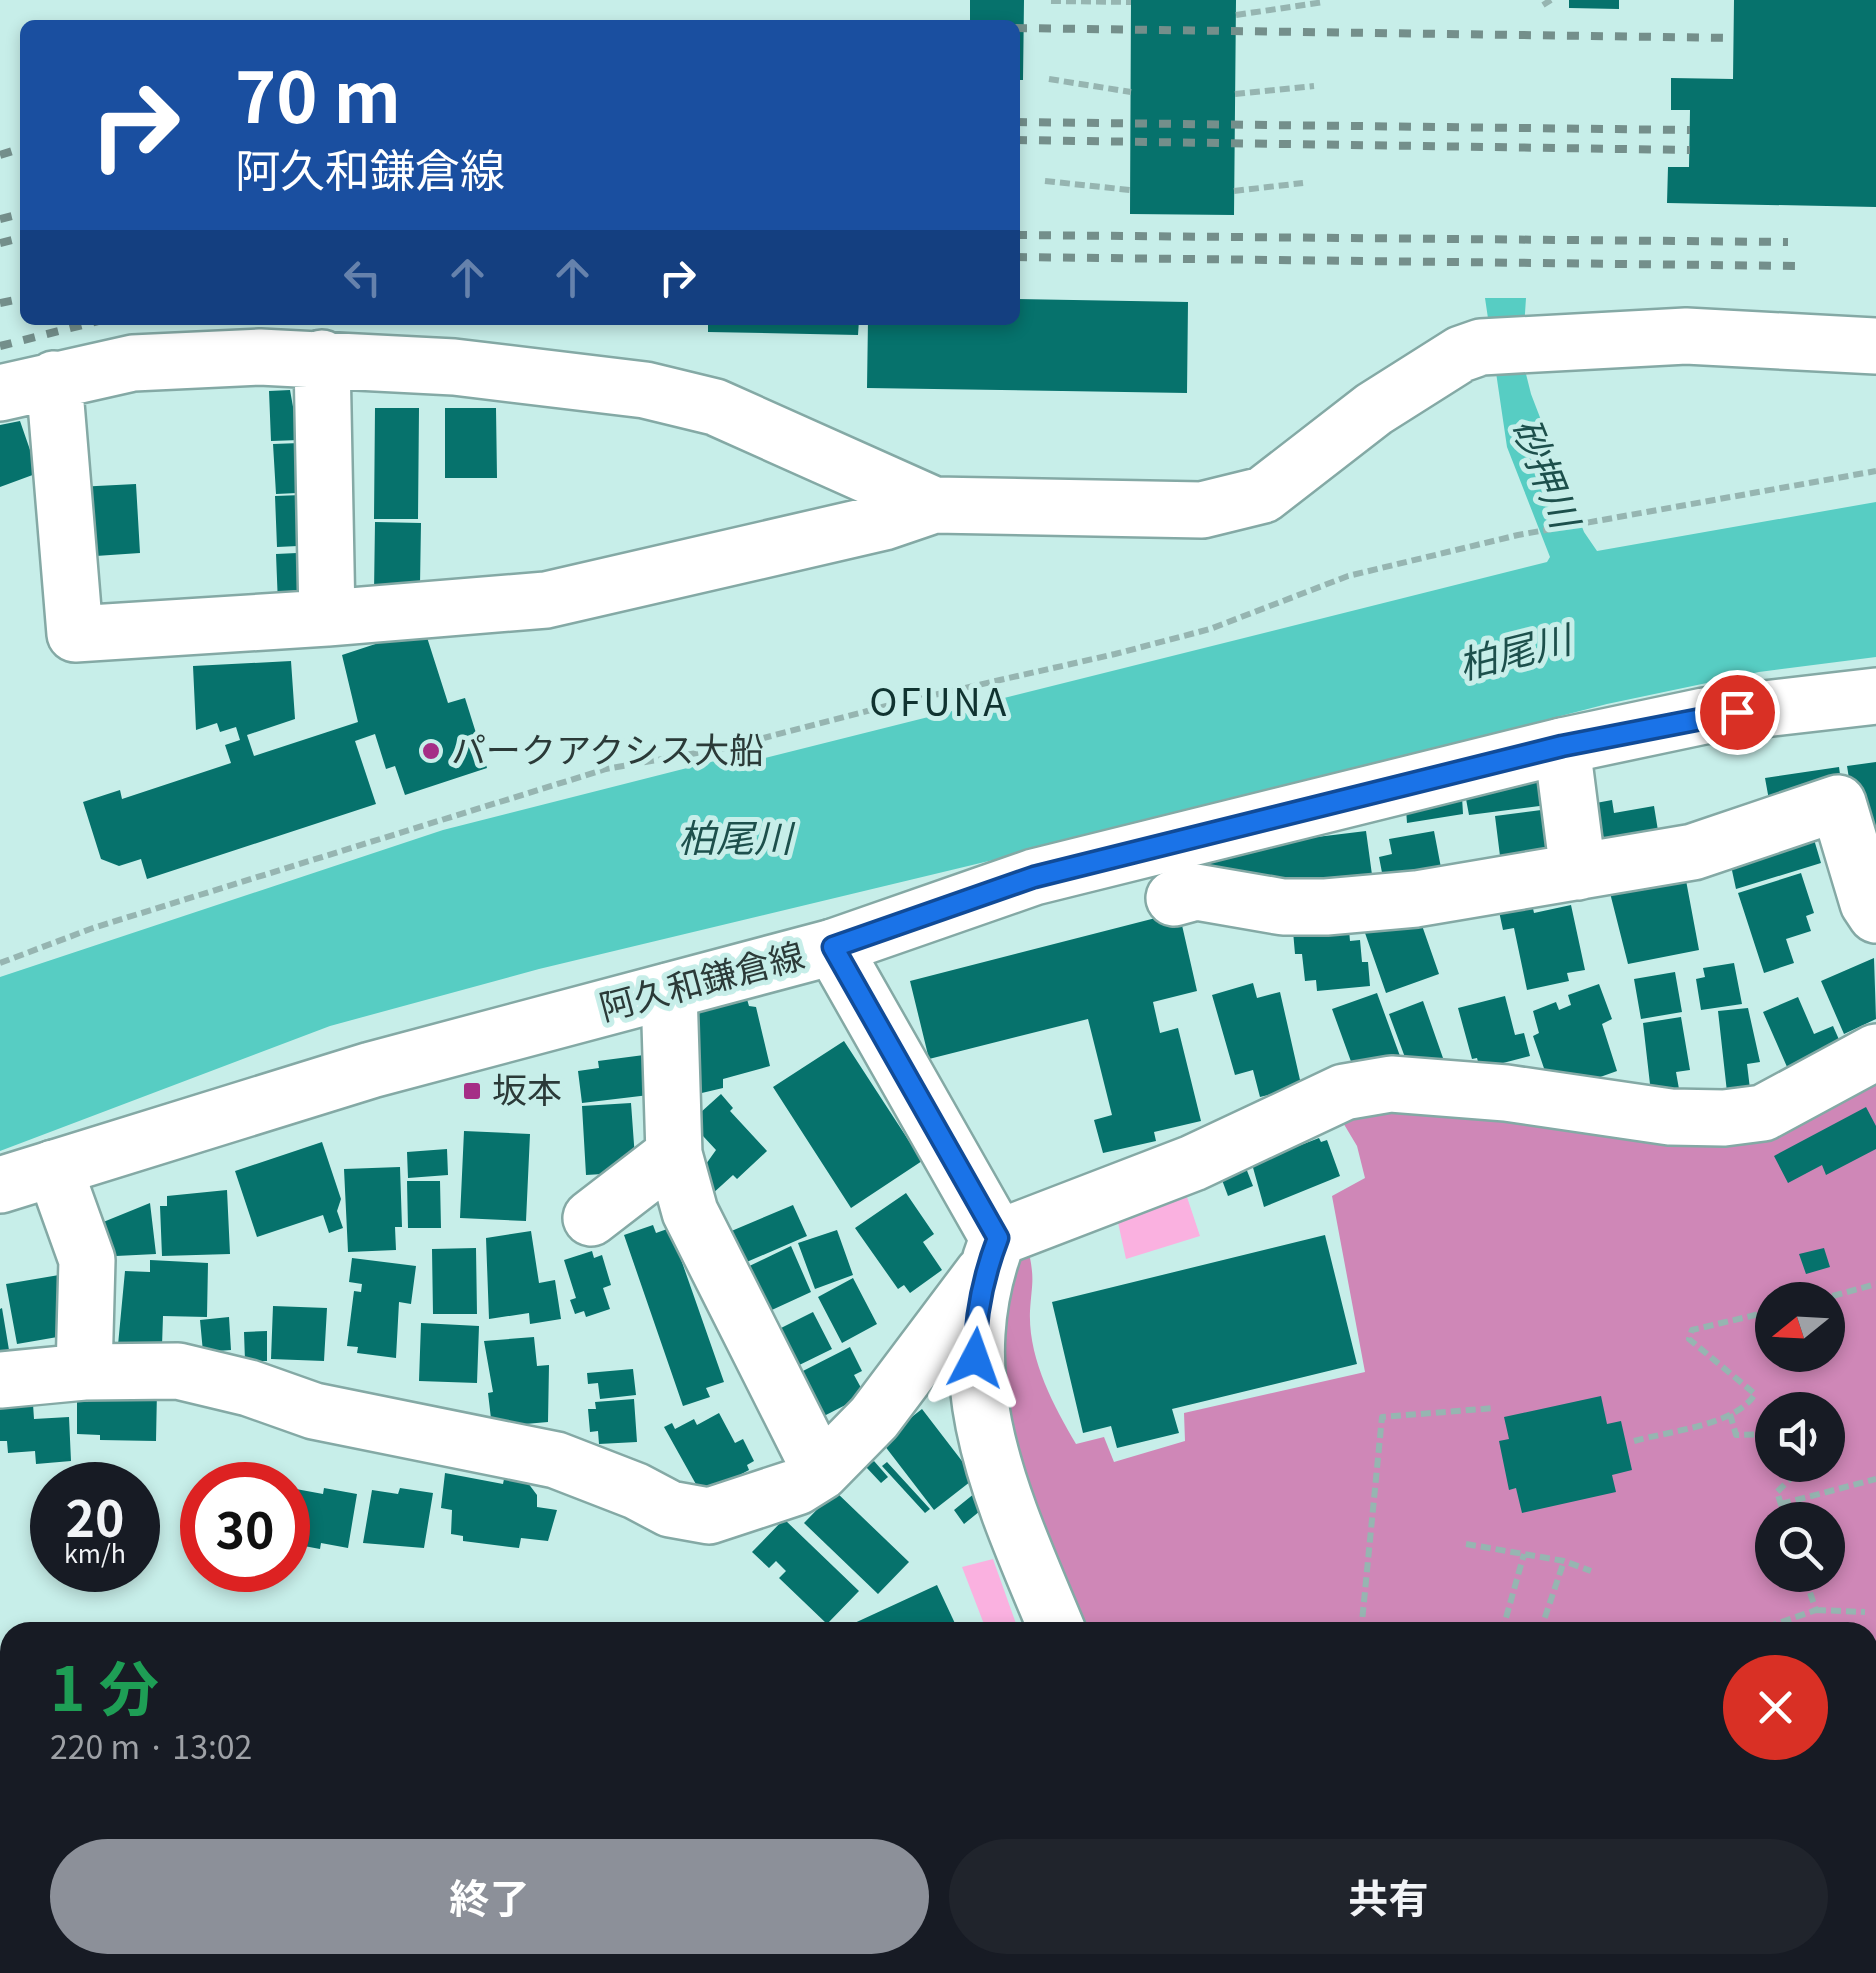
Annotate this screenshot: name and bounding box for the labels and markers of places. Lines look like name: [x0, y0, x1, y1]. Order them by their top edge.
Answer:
pin: [1695, 670, 1780, 755]
place label: パークアクシス大船: [451, 722, 764, 773]
marker: パークアクシス大船: [420, 740, 442, 762]
place label: 坂本: [492, 1062, 562, 1113]
marker: 坂本: [461, 1080, 483, 1102]

